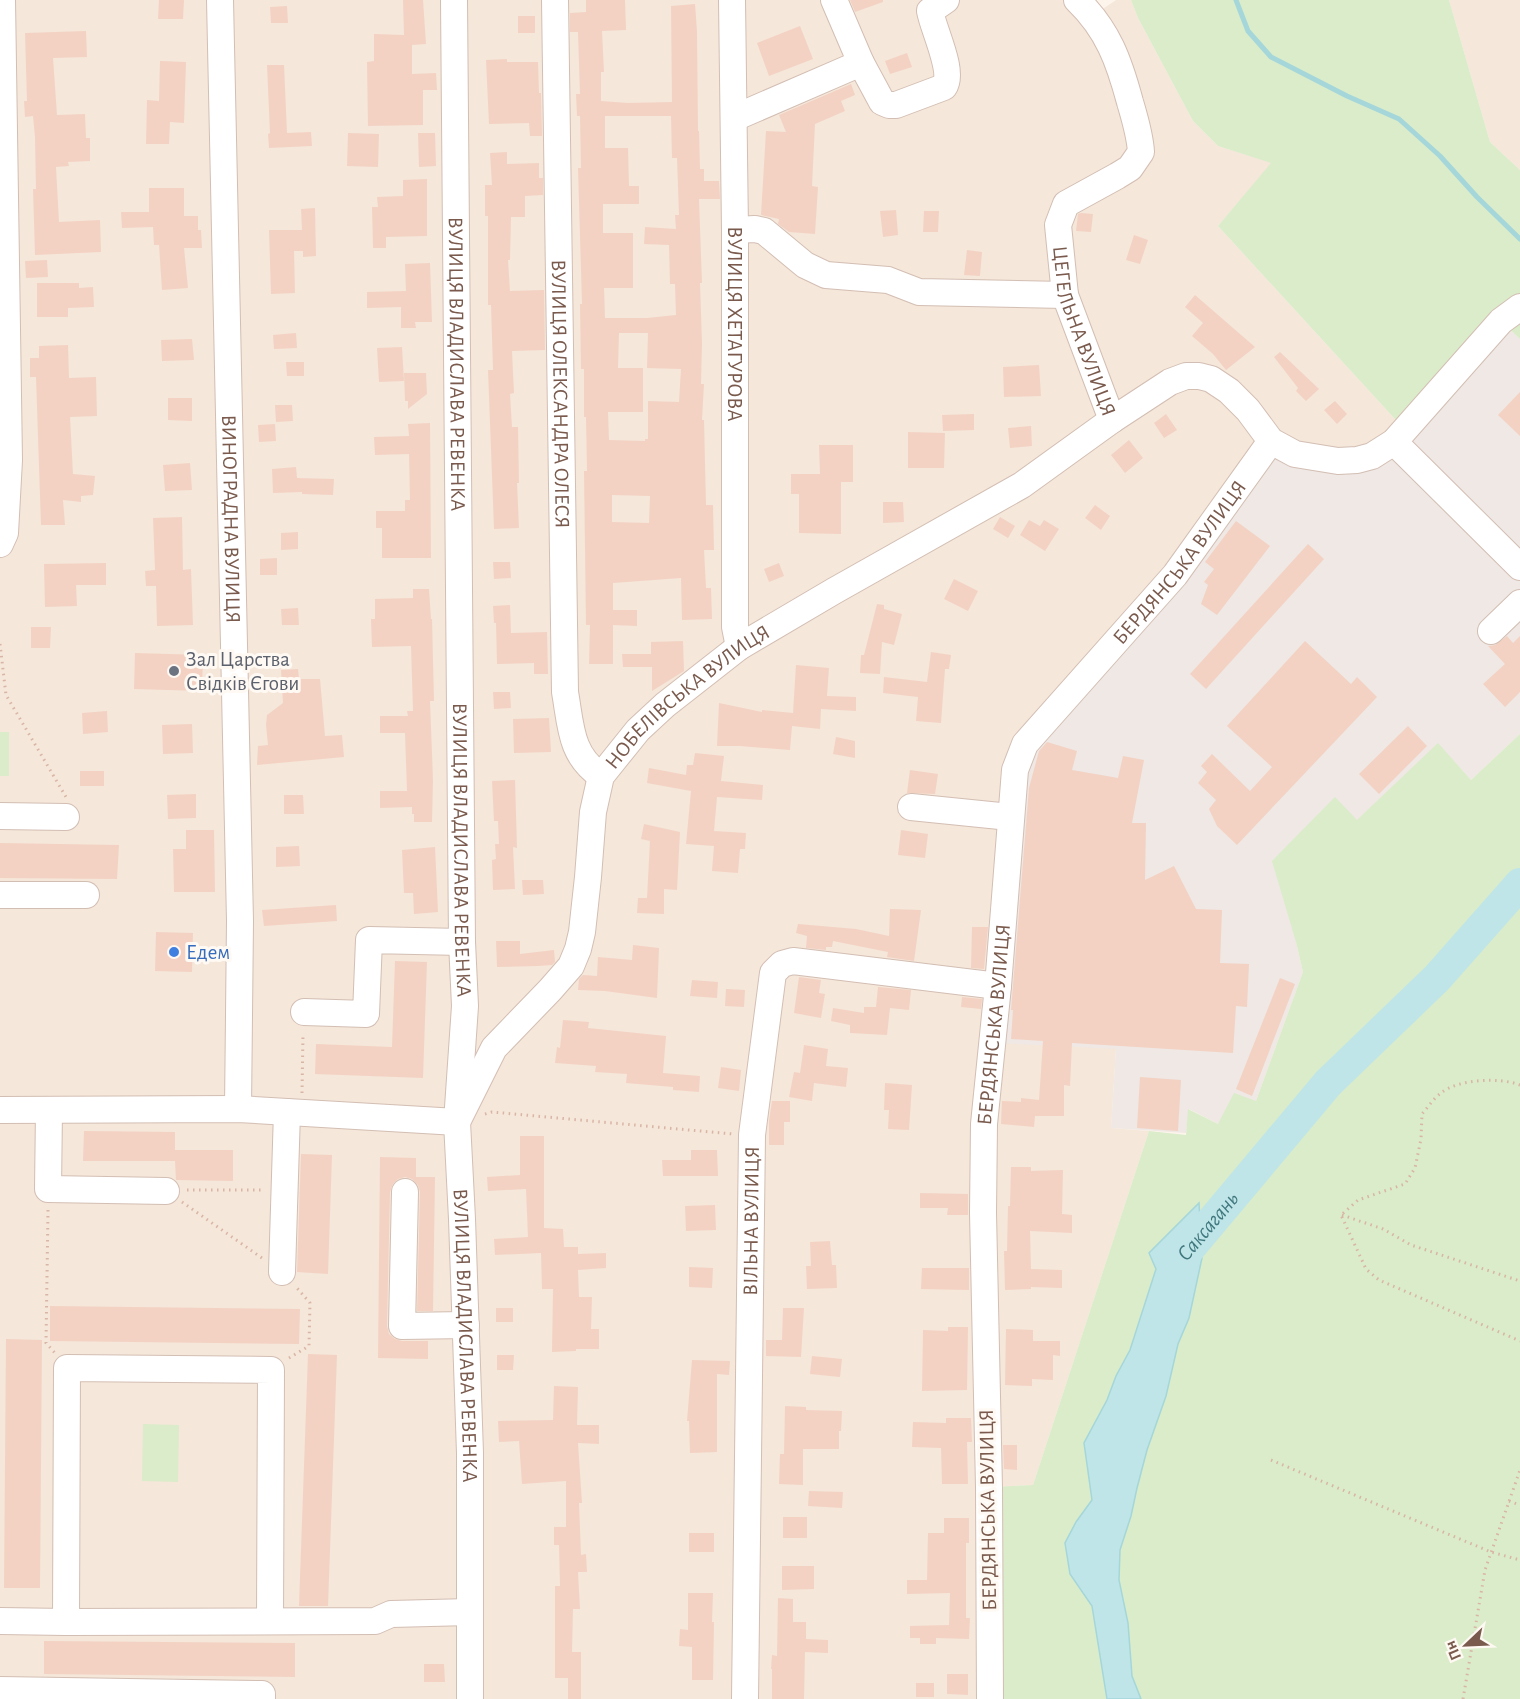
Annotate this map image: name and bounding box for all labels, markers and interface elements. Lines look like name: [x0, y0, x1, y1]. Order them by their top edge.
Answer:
street label: ВУЛИЦЯ ВЛАДИСЛАВА РЕВЕНКА: [445, 217, 469, 511]
street label: ВУЛИЦЯ ХЕТАГУРОВА: [725, 226, 746, 422]
street label: ЦЕГЕЛЬНА ВУЛИЦЯ: [1050, 245, 1120, 419]
street label: ВУЛИЦЯ ОЛЕКСАНДРА ОЛЕСЯ: [548, 259, 573, 529]
street label: ВИНОГРАДНА ВУЛИЦЯ: [219, 414, 244, 623]
street label: БЕРДЯНСЬКА ВУЛИЦЯ: [1109, 476, 1250, 648]
street label: НОБЕЛІВСЬКА ВУЛИЦЯ: [601, 621, 773, 773]
place label: Зал Царства Свідків Єгови: [186, 649, 299, 694]
marker: Зал Царства Свідків Єгови: [167, 664, 181, 678]
street label: ВУЛИЦЯ ВЛАДИСЛАВА РЕВЕНКА: [449, 703, 475, 998]
street label: БЕРДЯНСЬКА ВУЛИЦЯ: [973, 923, 1013, 1126]
place label: Едем: [186, 942, 230, 963]
marker: Едем: [167, 945, 181, 959]
street label: ВІЛЬНА ВУЛИЦЯ: [740, 1146, 762, 1296]
water label: Саксагань: [1173, 1187, 1243, 1265]
street label: ВУЛИЦЯ ВЛАДИСЛАВА РЕВЕНКА: [450, 1188, 481, 1483]
street label: БЕРДЯНСЬКА ВУЛИЦЯ: [976, 1409, 1000, 1611]
north arrow: [1436, 1615, 1496, 1675]
text: Пн: [1442, 1638, 1464, 1663]

